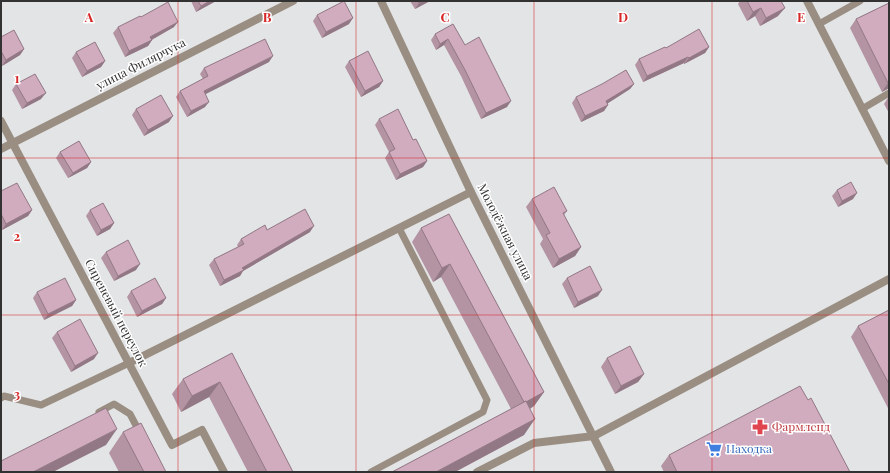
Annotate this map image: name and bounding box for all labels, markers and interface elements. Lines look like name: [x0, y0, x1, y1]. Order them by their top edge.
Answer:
text: A: [84, 8, 94, 25]
text: B: [263, 8, 272, 25]
text: C: [440, 8, 450, 25]
text: D: [618, 8, 628, 25]
text: E: [797, 8, 805, 25]
street label: улица Филярчука: [92, 34, 188, 93]
text: 1: [15, 69, 20, 86]
street label: Молодёжная улица: [475, 181, 537, 282]
text: 2: [14, 227, 21, 244]
street label: Сиреневый переулок: [82, 256, 152, 369]
text: 3: [14, 385, 20, 402]
pharmacy icon: Фармленд: [751, 418, 769, 436]
place label: Фармленд: [772, 418, 831, 434]
supermarket icon: Находка: [705, 440, 723, 458]
place label: Находка: [726, 440, 772, 456]

